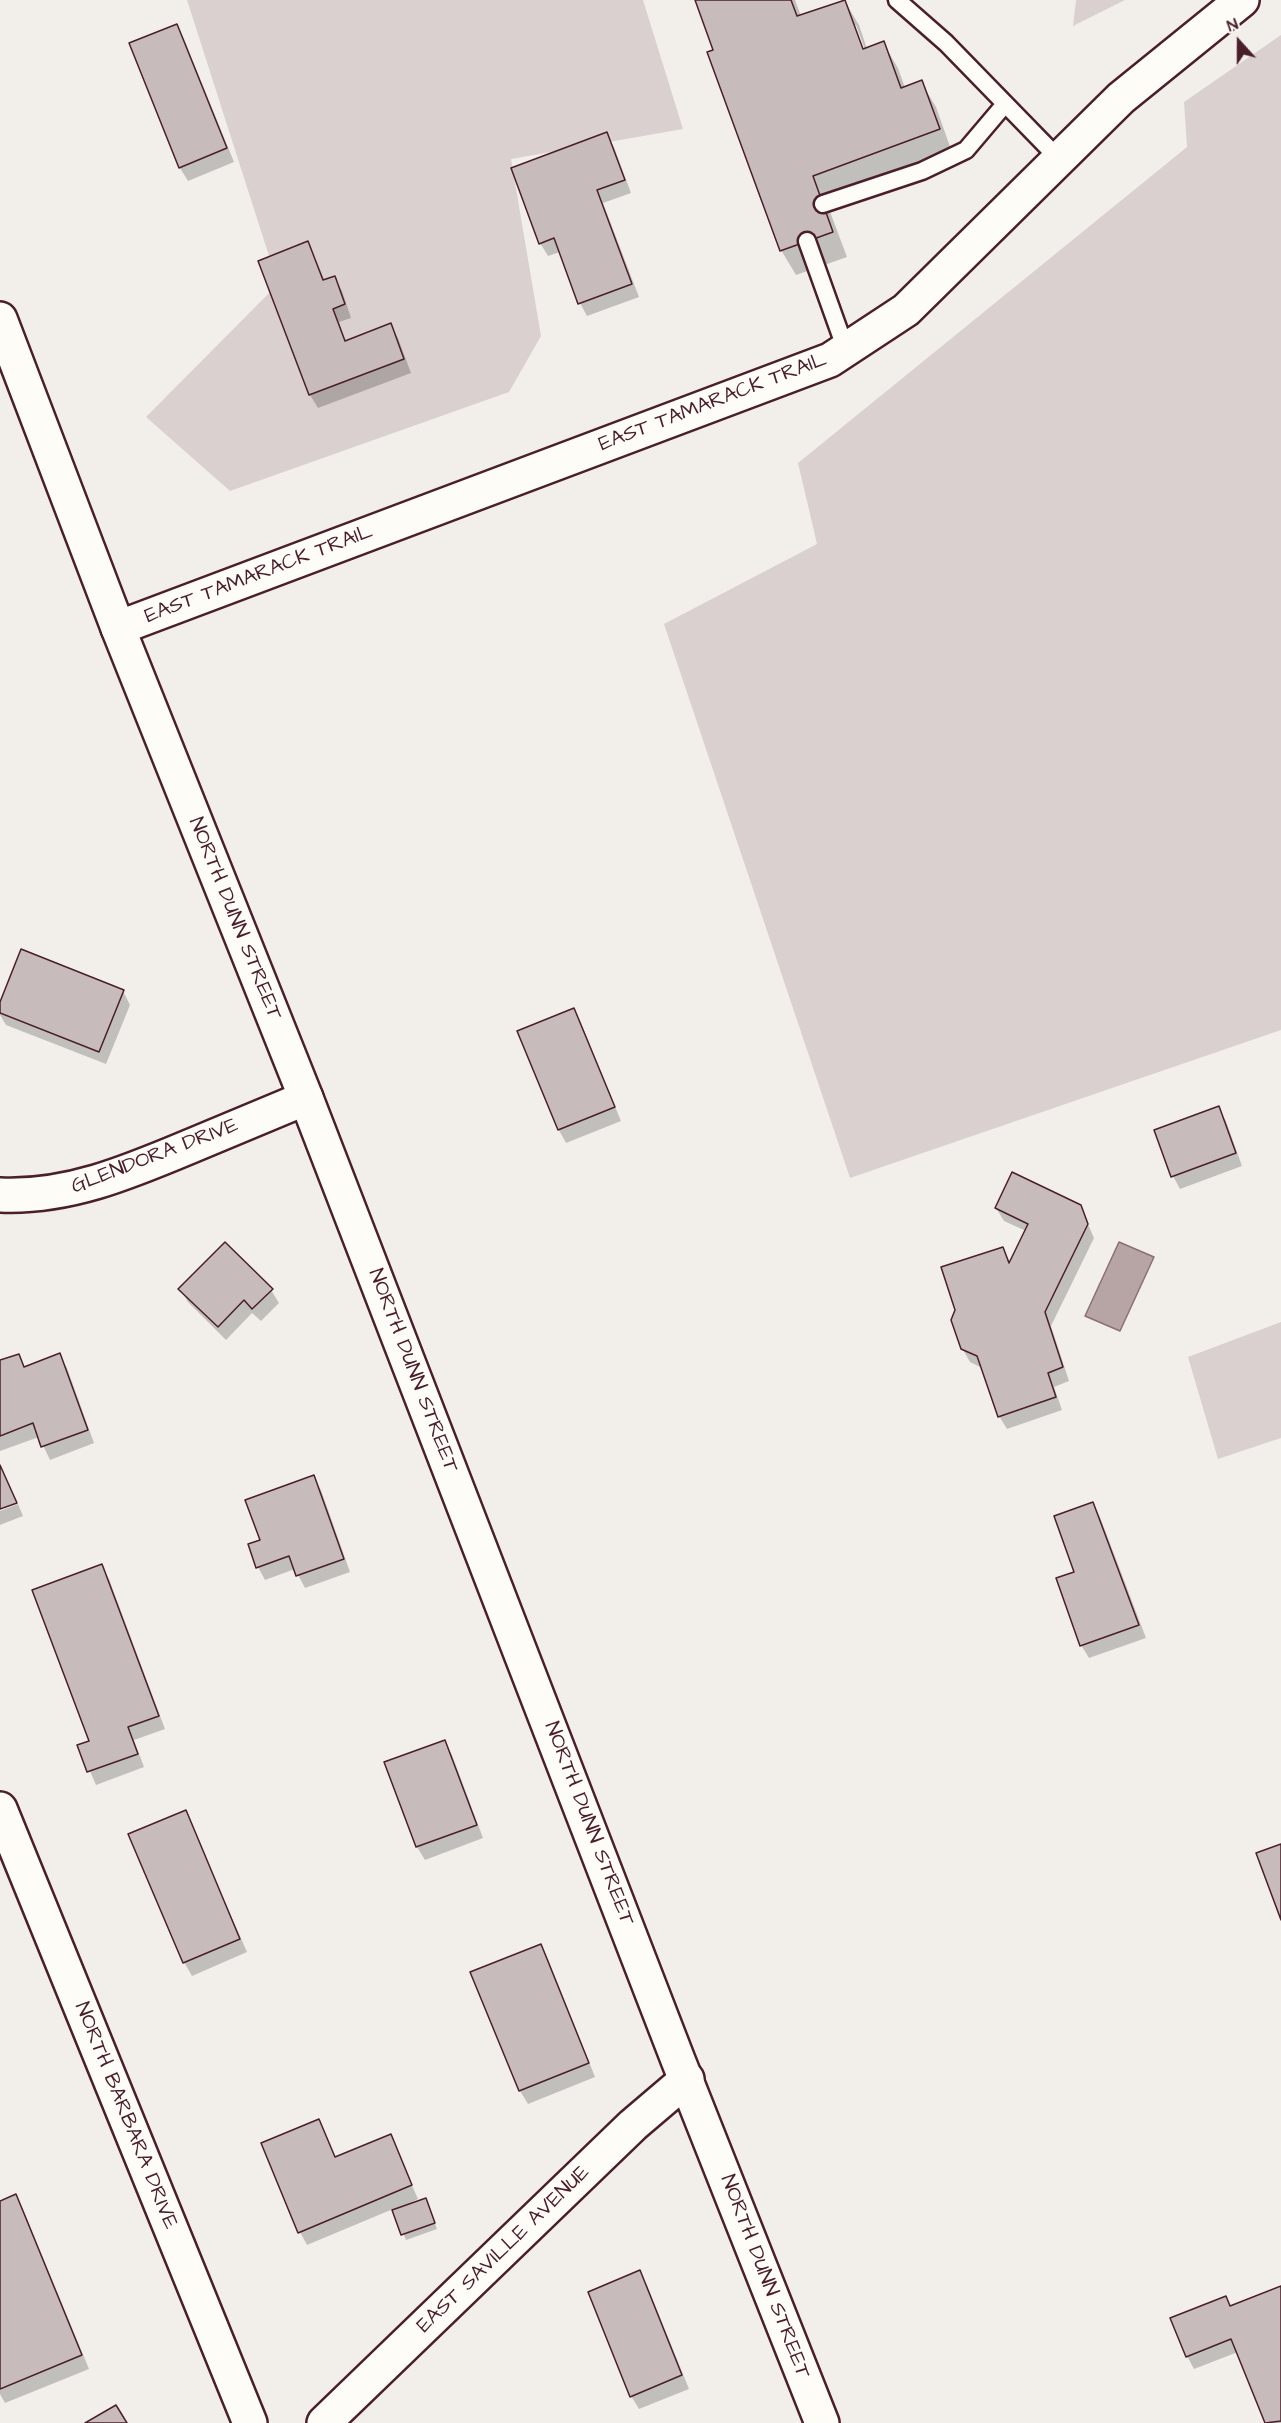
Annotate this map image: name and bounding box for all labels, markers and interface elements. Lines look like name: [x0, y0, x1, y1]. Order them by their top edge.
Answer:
north arrow: [1209, 12, 1269, 72]
text: N: [1224, 13, 1241, 37]
street label: EAST TAMARACK TRAIL: [596, 348, 830, 458]
street label: EAST TAMARACK TRAIL: [142, 520, 376, 630]
street label: NORTH DUNN STREET: [182, 814, 286, 1024]
street label: GLENDORA DRIVE: [68, 1114, 242, 1200]
street label: NORTH DUNN STREET: [362, 1266, 462, 1476]
street label: NORTH DUNN STREET: [538, 1719, 638, 1929]
street label: NORTH BARBARA DRIVE: [68, 1999, 182, 2233]
street label: EAST SAVILLE AVENUE: [412, 2161, 596, 2339]
street label: NORTH DUNN STREET: [714, 2172, 814, 2382]

